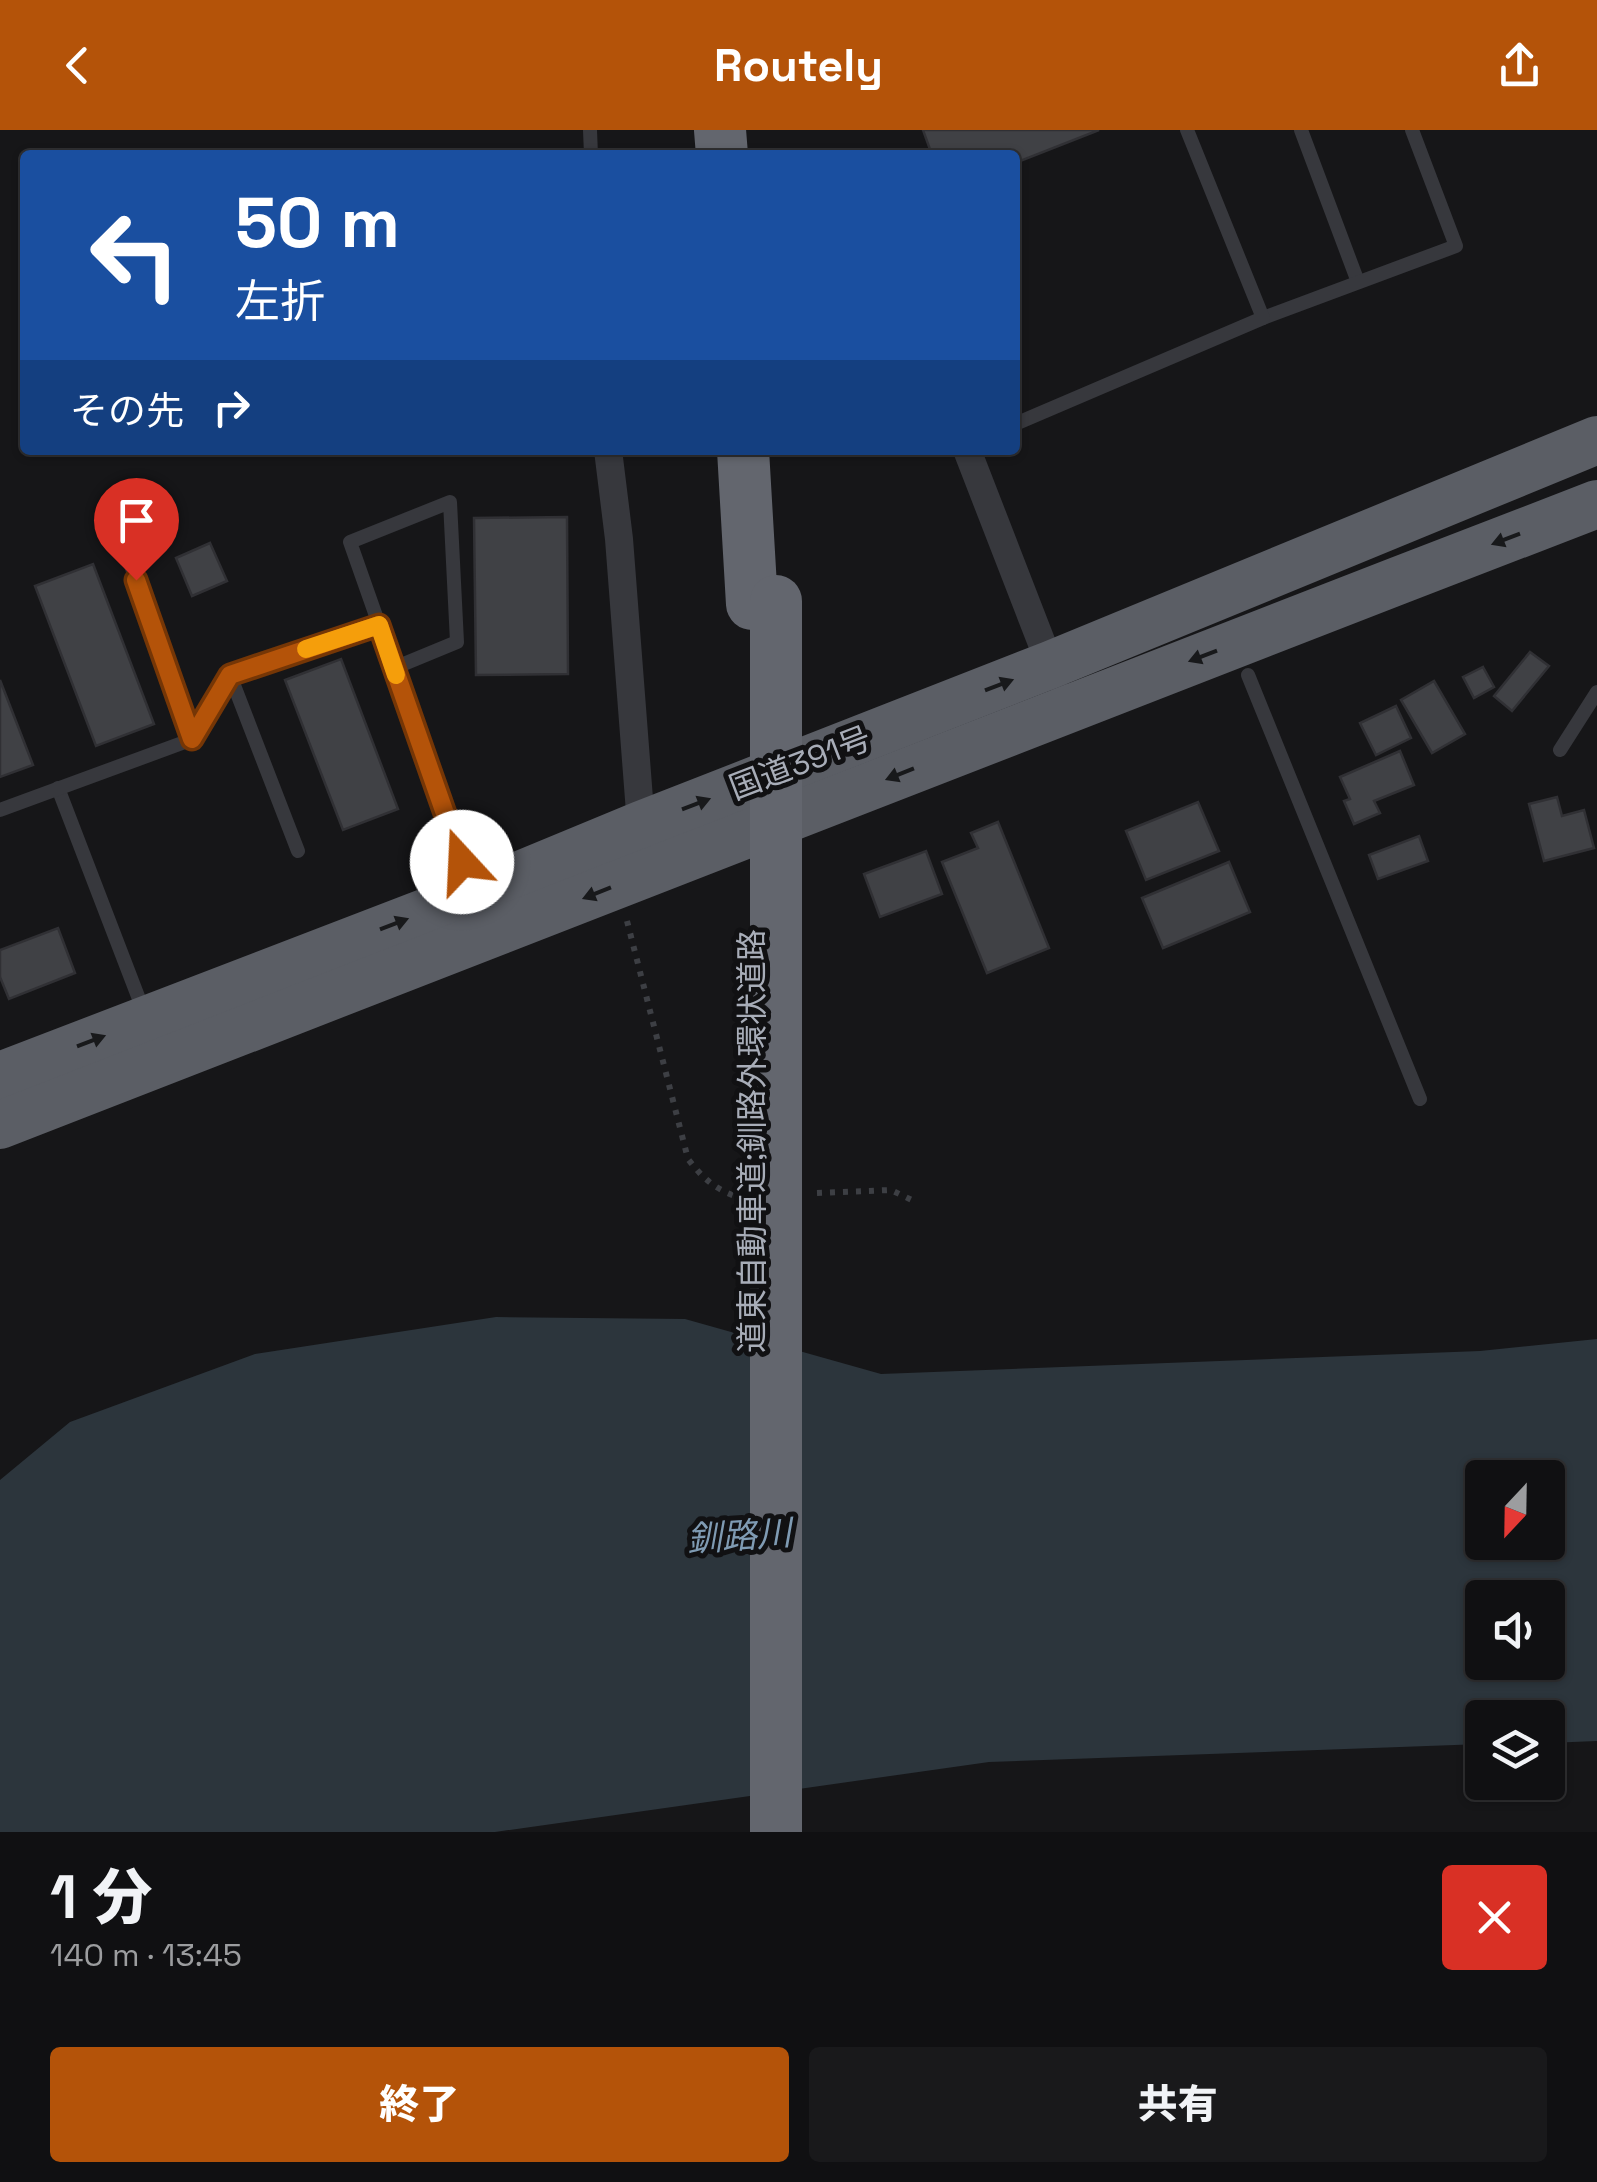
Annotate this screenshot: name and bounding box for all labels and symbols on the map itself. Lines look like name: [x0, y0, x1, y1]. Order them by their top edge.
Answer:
pin: [94, 478, 179, 581]
one-way arrow: [1491, 532, 1521, 547]
one-way arrow: [1187, 648, 1217, 664]
one-way arrow: [984, 677, 1014, 693]
street label: 国道391号: [724, 718, 876, 808]
one-way arrow: [885, 766, 915, 782]
one-way arrow: [681, 795, 711, 811]
position arrow: [410, 810, 514, 914]
one-way arrow: [582, 885, 612, 901]
one-way arrow: [380, 916, 410, 932]
street label: 道東自動車道;釧路外環状道路: [732, 929, 772, 1353]
one-way arrow: [76, 1032, 106, 1048]
north arrow: [1465, 1460, 1565, 1560]
water label: 釧路川: [685, 1510, 797, 1562]

